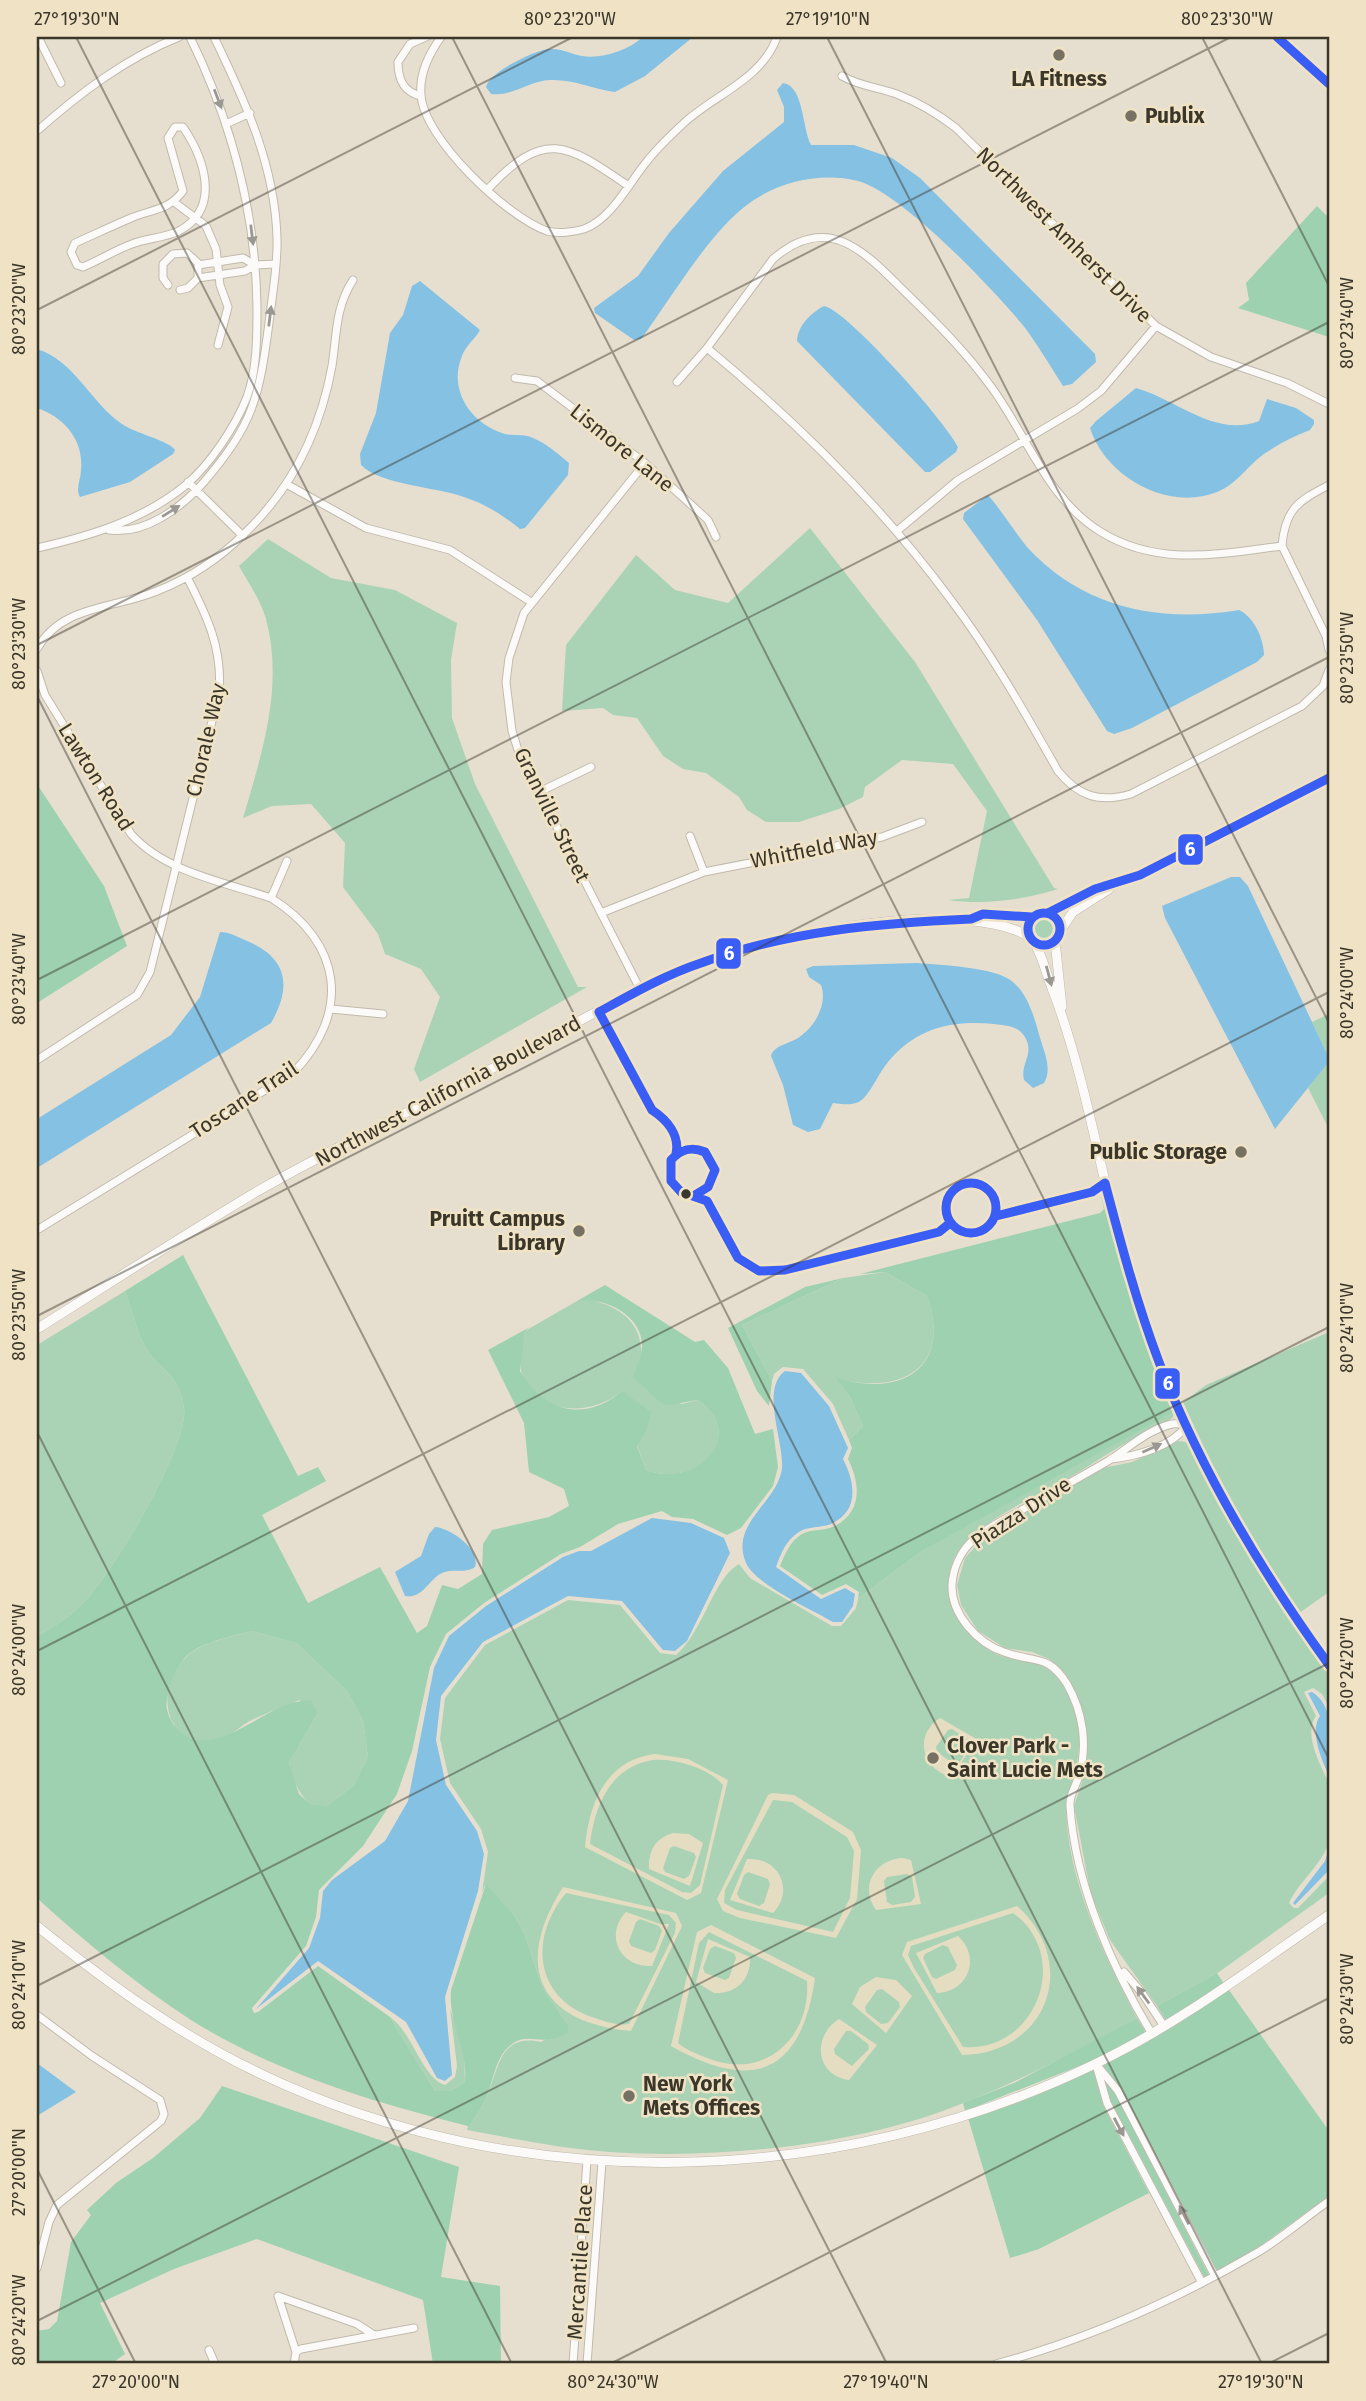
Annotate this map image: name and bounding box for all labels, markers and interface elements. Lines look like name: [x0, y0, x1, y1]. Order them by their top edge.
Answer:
text: 27°19'30"N: [34, 8, 120, 30]
text: 80°23'20"W: [524, 8, 616, 30]
text: 27°19'10"N: [786, 8, 870, 30]
text: 80°23'30"W: [1181, 8, 1273, 30]
marker: LA Fitness: [1051, 47, 1067, 63]
place label: LA Fitness: [1011, 66, 1107, 92]
one-way arrow: [213, 88, 224, 109]
place label: Publix: [1145, 103, 1205, 129]
marker: Publix: [1123, 108, 1139, 124]
street label: Northwest Amherst Drive: [971, 142, 1157, 328]
one-way arrow: [247, 224, 258, 246]
text: 80°23'20"W: [8, 263, 30, 355]
text: 80°23'40"W: [1336, 277, 1358, 369]
one-way arrow: [264, 305, 275, 327]
street label: Lismore Lane: [565, 398, 679, 498]
one-way arrow: [161, 504, 180, 517]
text: 80°23'30"W: [8, 598, 30, 690]
text: 80°23'50"W: [1336, 612, 1358, 704]
street label: Chorale Way: [180, 680, 232, 799]
street label: Lawton Road: [53, 718, 139, 836]
street label: Granville Street: [508, 743, 596, 887]
street label: Whitfield Way: [748, 824, 880, 874]
line badge: 6: [1177, 833, 1204, 866]
text: 6: [1185, 838, 1196, 861]
text: 80°23'40"W: [8, 933, 30, 1025]
line badge: 6: [715, 937, 742, 970]
text: 6: [724, 942, 735, 965]
text: 80°24'00"W: [1336, 947, 1358, 1039]
one-way arrow: [1044, 966, 1054, 987]
street label: Northwest California Boulevard: [311, 1010, 585, 1172]
street label: Toscane Trail: [185, 1055, 303, 1145]
place label: Public Storage: [1090, 1139, 1227, 1165]
marker: Public Storage: [1233, 1144, 1249, 1160]
unlabelled marker: [679, 1187, 693, 1201]
place label: Pruitt Campus Library: [429, 1206, 565, 1256]
marker: Pruitt Campus Library: [571, 1223, 587, 1239]
text: 80°23'50"W: [8, 1269, 30, 1361]
text: 80°24'10"W: [1336, 1283, 1358, 1373]
line badge: 6: [1154, 1367, 1181, 1400]
text: 6: [1163, 1372, 1174, 1395]
one-way arrow: [1142, 1442, 1162, 1454]
street label: Piazza Drive: [966, 1471, 1076, 1555]
text: 80°24'00"W: [8, 1604, 30, 1696]
text: 80°24'20"W: [1336, 1617, 1358, 1709]
place label: Clover Park - Saint Lucie Mets: [947, 1733, 1103, 1783]
marker: Clover Park - Saint Lucie Mets: [925, 1750, 941, 1766]
text: 80°24'10"W: [8, 1940, 30, 2030]
text: 80°24'30"W: [1336, 1953, 1358, 2045]
one-way arrow: [1136, 1986, 1150, 2004]
place label: New York Mets Offices: [643, 2071, 760, 2121]
marker: New York Mets Offices: [621, 2088, 637, 2104]
one-way arrow: [1113, 2118, 1125, 2138]
text: 27°20'00"N: [8, 2128, 30, 2216]
street label: Mercantile Place: [562, 2183, 598, 2341]
one-way arrow: [1178, 2205, 1189, 2225]
text: 80°24'20"W: [8, 2274, 30, 2366]
text: 27°20'00"N: [92, 2371, 180, 2393]
text: 80°24'30"W: [567, 2371, 659, 2393]
text: 27°19'40"N: [843, 2371, 929, 2393]
text: 27°19'30"N: [1218, 2371, 1304, 2393]

